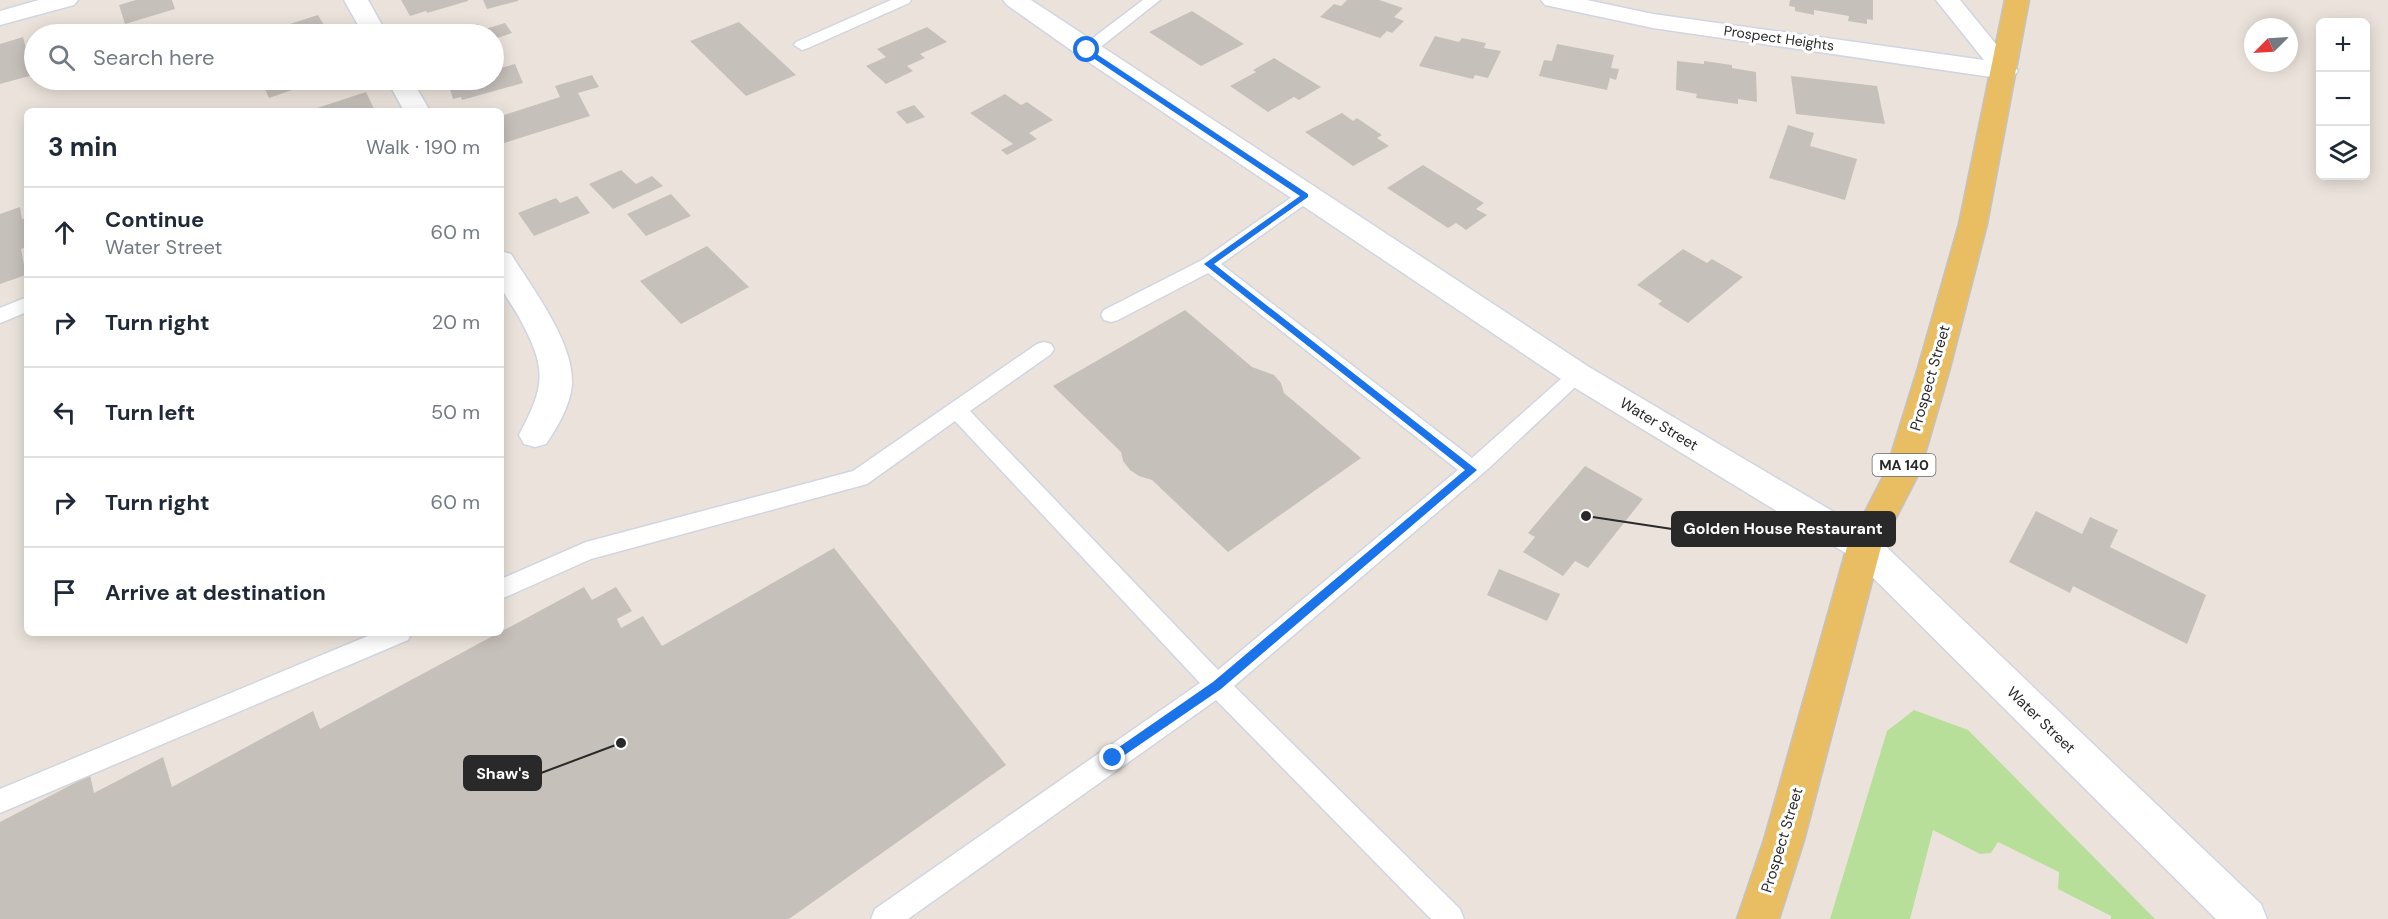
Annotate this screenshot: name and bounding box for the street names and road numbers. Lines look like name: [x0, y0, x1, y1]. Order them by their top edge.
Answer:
street label: Prospect Heights: [1723, 21, 1835, 55]
street label: Prospect Street: [1905, 323, 1955, 433]
street label: Water Street: [1616, 393, 1702, 455]
road number: MA 140: [1872, 454, 1936, 476]
street label: Water Street: [2002, 682, 2080, 758]
street label: Prospect Street: [1756, 785, 1808, 895]

